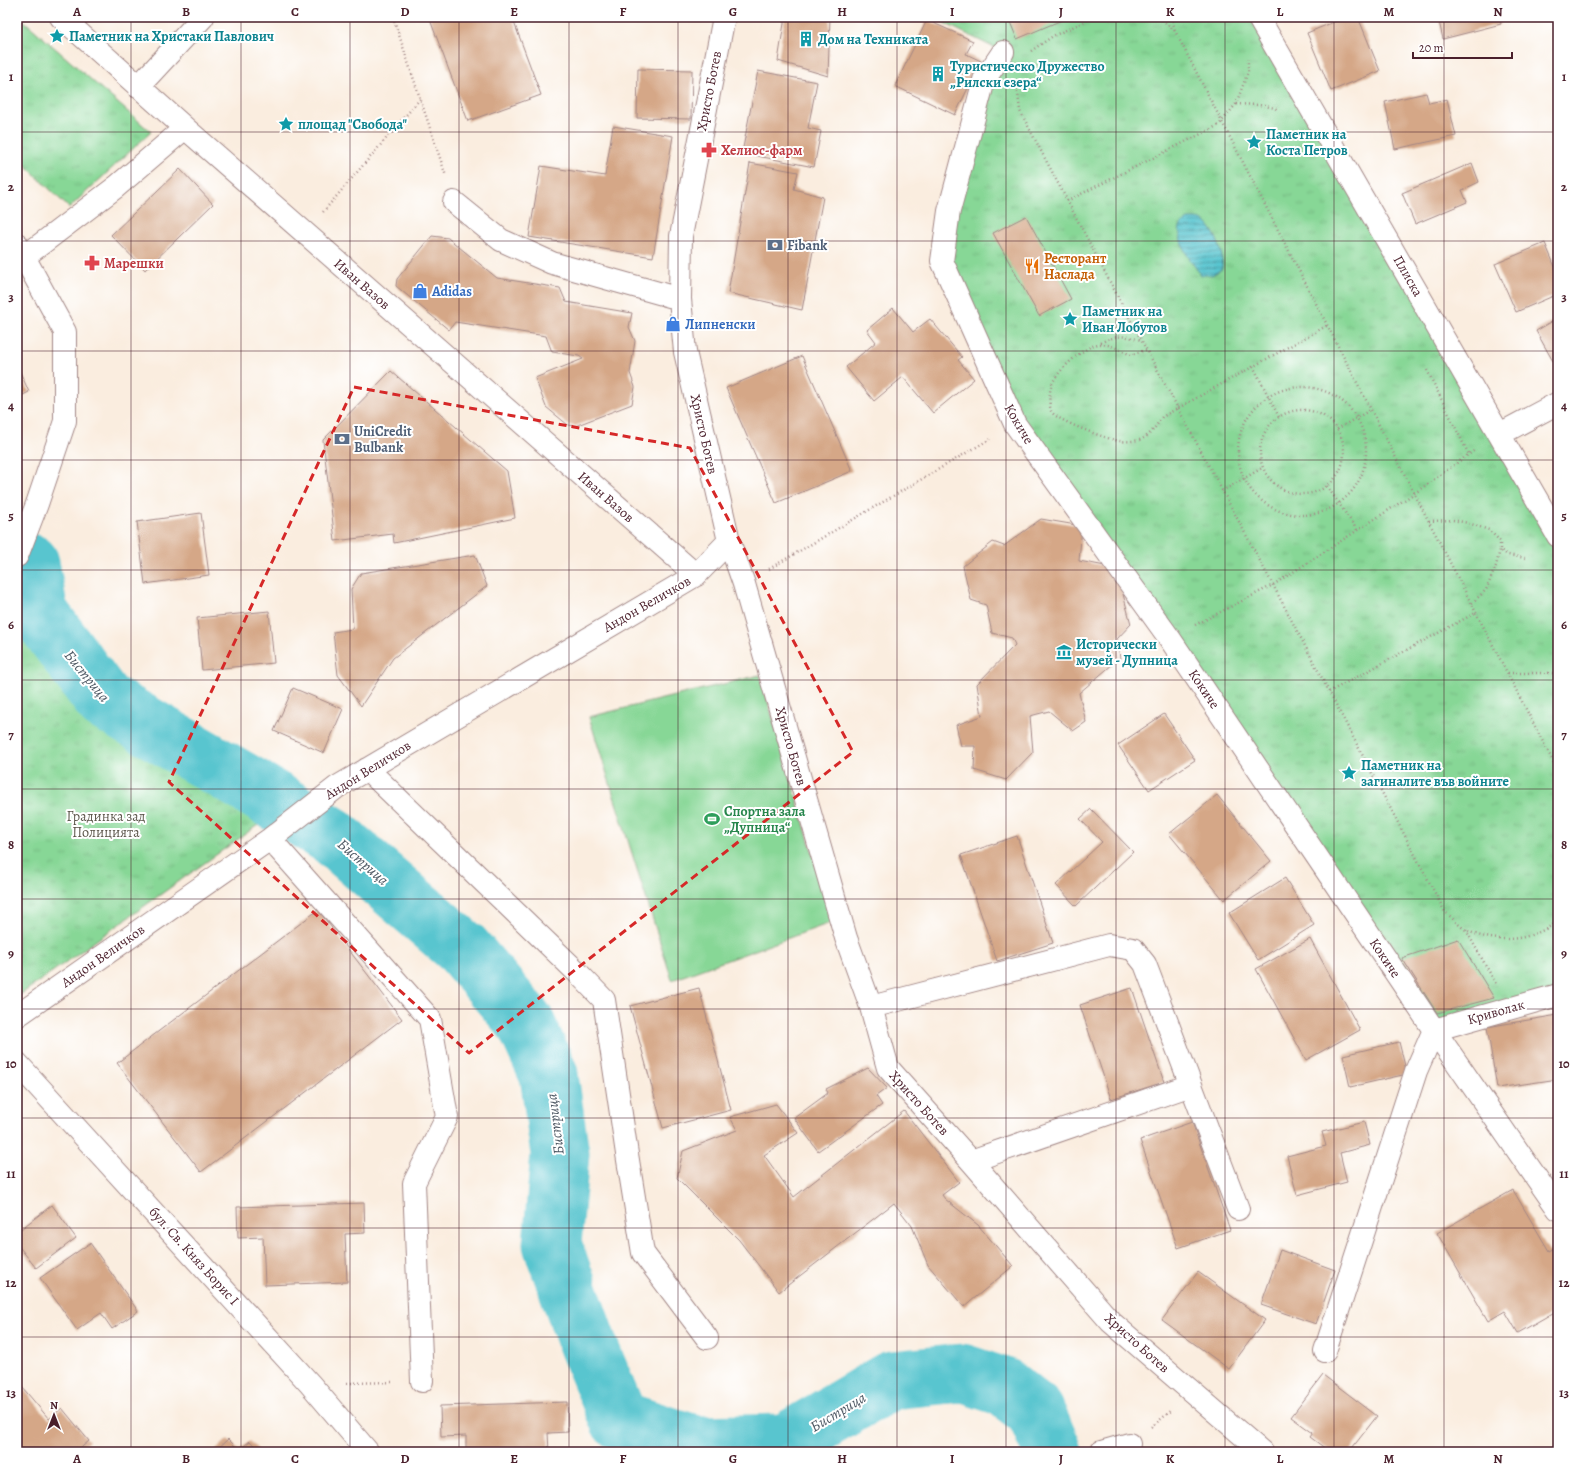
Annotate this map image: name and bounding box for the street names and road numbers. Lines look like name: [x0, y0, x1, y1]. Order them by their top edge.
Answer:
street label: Христо Ботев: [692, 49, 726, 133]
street label: Плиска: [1389, 252, 1428, 301]
street label: Иван Вазов: [330, 254, 395, 314]
street label: Христо Ботев: [686, 392, 722, 476]
street label: Кокиче: [1000, 400, 1038, 448]
street label: Иван Вазов: [574, 467, 639, 527]
street label: Андон Величков: [599, 571, 695, 637]
street label: Кокиче: [1184, 665, 1224, 713]
street label: Христо Ботев: [771, 704, 811, 788]
street label: Андон Величков: [321, 736, 415, 805]
street label: Андон Величков: [57, 920, 149, 992]
street label: Кокиче: [1365, 934, 1405, 982]
street label: Криволак: [1465, 995, 1527, 1029]
street label: Христо Ботев: [885, 1066, 953, 1140]
street label: бул. Св. Княз Борис I: [145, 1203, 243, 1309]
street label: Христо Ботев: [1100, 1309, 1174, 1377]

